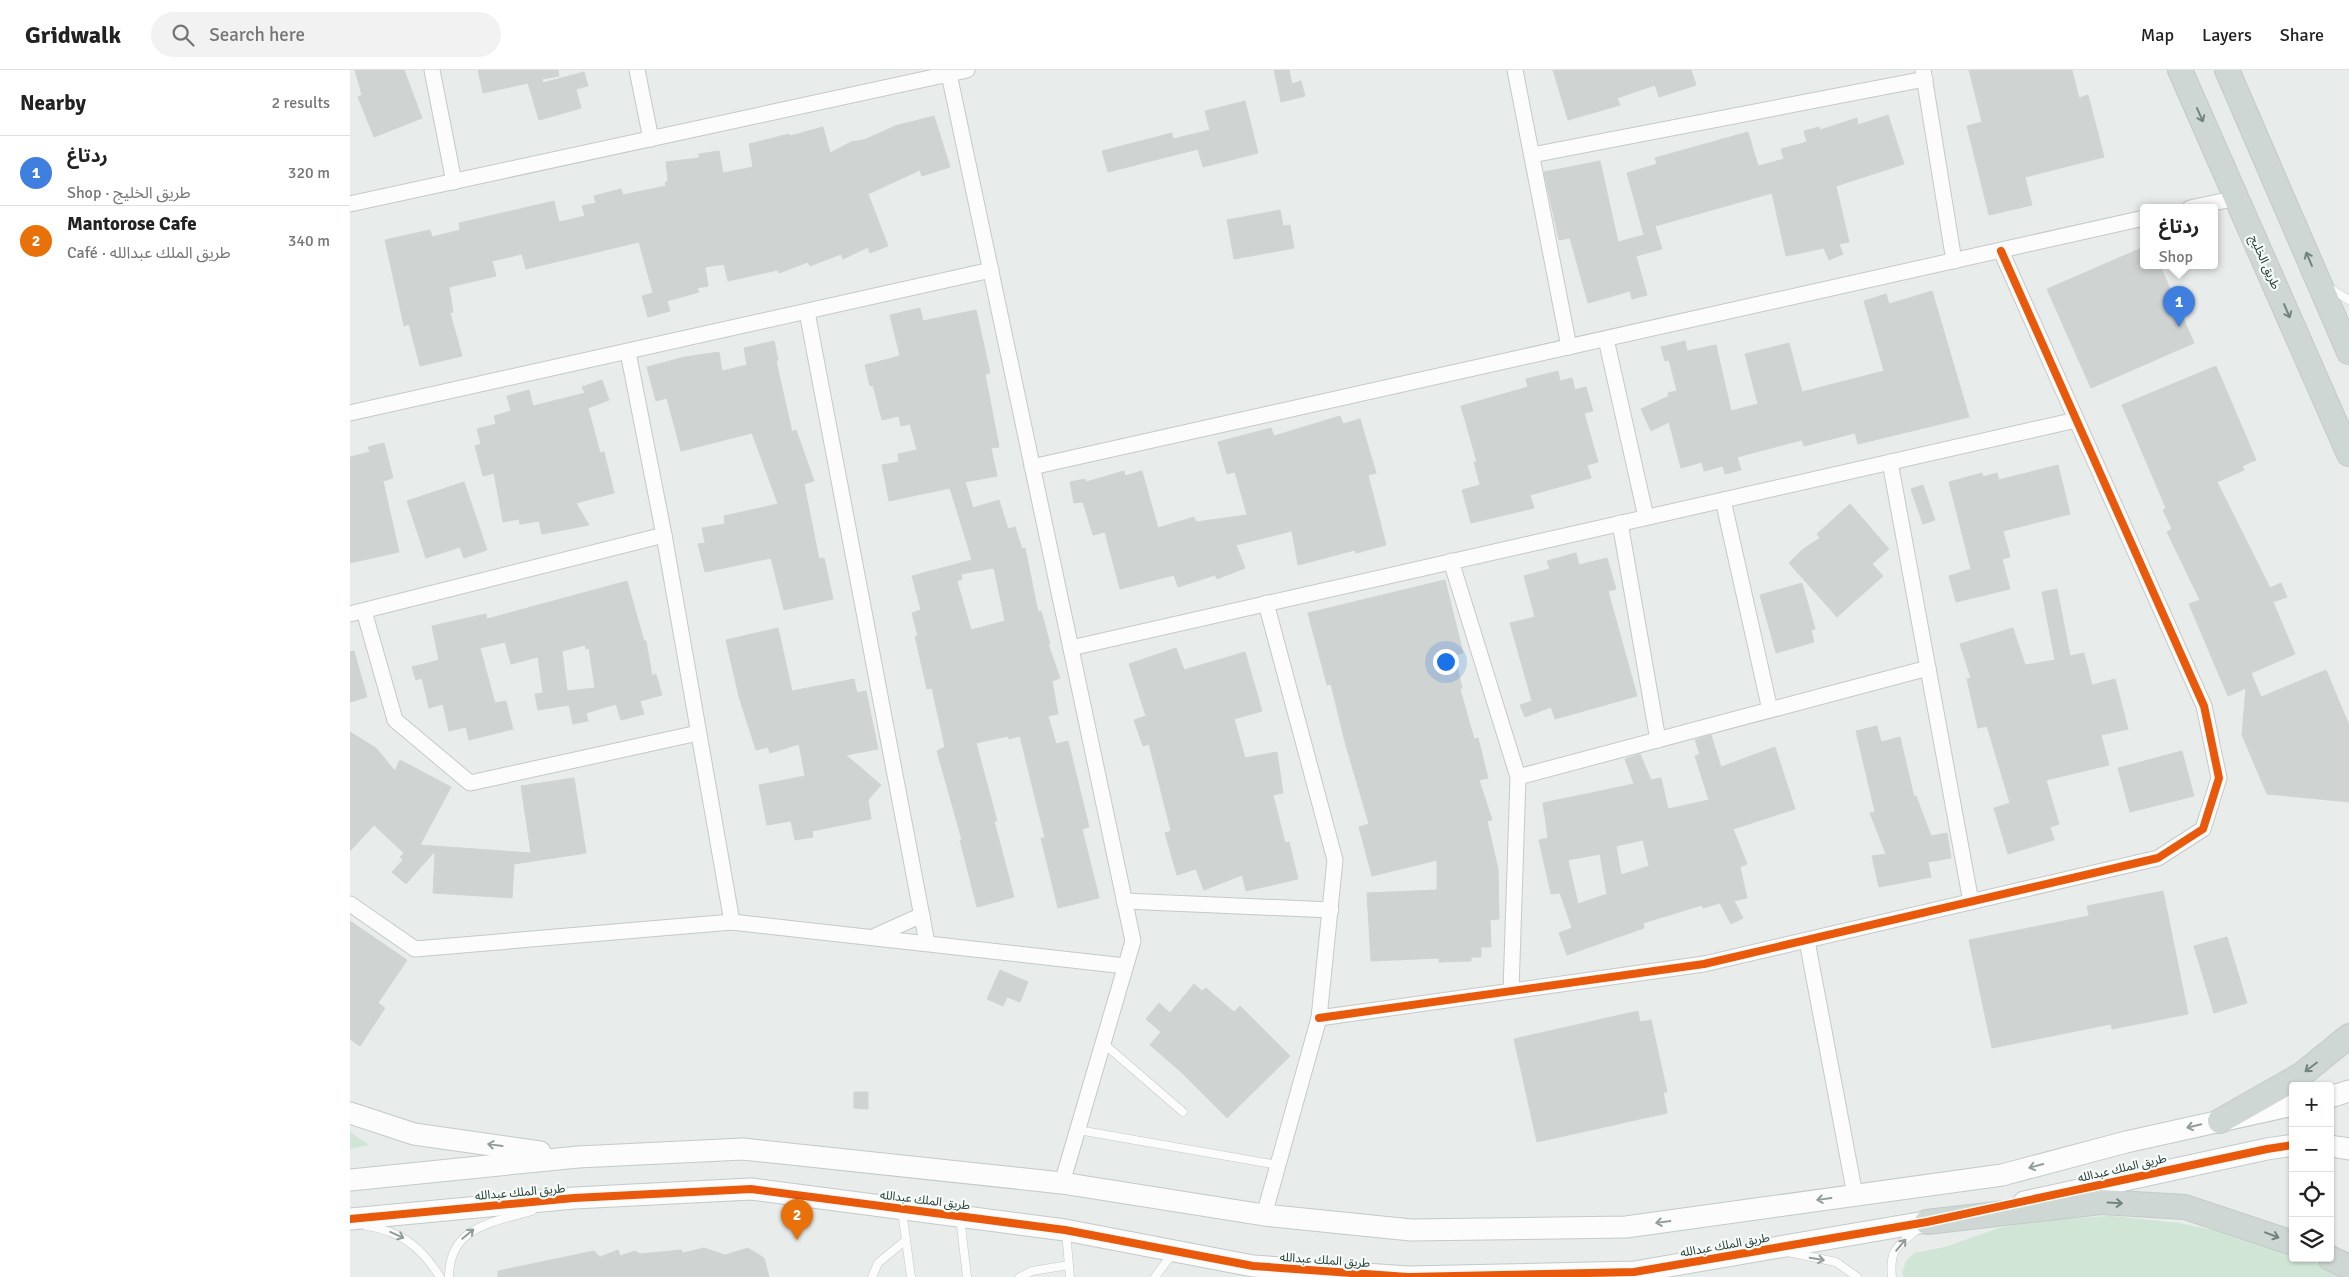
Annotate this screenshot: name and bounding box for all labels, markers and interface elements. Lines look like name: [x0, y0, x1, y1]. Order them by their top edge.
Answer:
search box: [151, 12, 501, 57]
text: Gridwalk: [25, 20, 121, 50]
icon: search: [169, 21, 197, 49]
text: Search here: [209, 23, 305, 47]
text: Map: [2141, 24, 2174, 46]
text: Layers: [2202, 24, 2252, 46]
text: Share: [2280, 24, 2324, 46]
text: Nearby: [20, 90, 86, 116]
text: 2 results: [271, 93, 330, 113]
one-way arrow: [2195, 107, 2205, 122]
text: ردتاغ: [67, 144, 108, 168]
text: 1: [32, 163, 40, 183]
text: 320 m: [288, 163, 330, 183]
text: Shop · طريق الخليج: [67, 183, 191, 203]
popup: [2140, 204, 2218, 269]
text: Mantorose Cafe: [67, 212, 197, 236]
text: ردتاغ: [2159, 215, 2199, 239]
text: 2: [32, 231, 40, 251]
text: 340 m: [288, 231, 330, 251]
street label: طريق الخليج: [2245, 233, 2283, 292]
text: Café · طريق الملك عبدالله: [67, 243, 231, 263]
text: Shop: [2159, 247, 2193, 267]
one-way arrow: [2303, 252, 2313, 267]
pin: 1: [2163, 286, 2195, 327]
one-way arrow: [2282, 303, 2292, 318]
your location: [1433, 649, 1459, 675]
one-way arrow: [2304, 1062, 2318, 1072]
map controls: [2289, 1082, 2334, 1262]
button: +: [2289, 1082, 2334, 1127]
one-way arrow: [2186, 1122, 2202, 1131]
button: −: [2289, 1127, 2334, 1172]
one-way arrow: [487, 1140, 503, 1150]
street label: طريق الملك عبدالله: [2076, 1151, 2168, 1186]
one-way arrow: [2029, 1161, 2045, 1171]
button: locate: [2289, 1172, 2334, 1217]
street label: طريق الملك عبدالله: [474, 1181, 566, 1204]
street label: طريق الملك عبدالله: [879, 1188, 971, 1213]
one-way arrow: [1816, 1194, 1832, 1204]
one-way arrow: [2106, 1198, 2122, 1207]
pin: 2: [781, 1199, 813, 1240]
one-way arrow: [1655, 1217, 1671, 1227]
button: layers: [2289, 1217, 2334, 1262]
one-way arrow: [461, 1229, 474, 1240]
one-way arrow: [389, 1230, 404, 1240]
street label: طريق الملك عبدالله: [1679, 1230, 1771, 1261]
one-way arrow: [2264, 1231, 2279, 1241]
one-way arrow: [1895, 1239, 1906, 1252]
street label: طريق الملك عبدالله: [1279, 1250, 1371, 1271]
one-way arrow: [1809, 1255, 1825, 1265]

